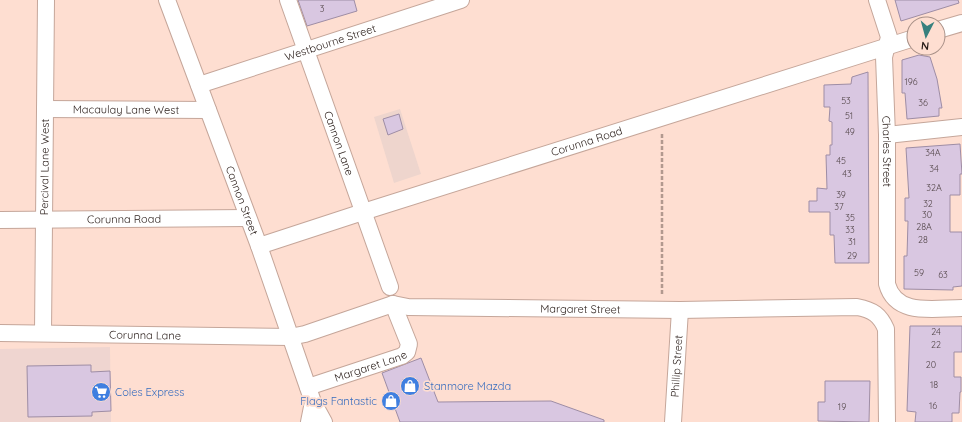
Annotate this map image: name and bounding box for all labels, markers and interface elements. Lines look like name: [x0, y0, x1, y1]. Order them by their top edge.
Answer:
house number: 3: [320, 3, 325, 14]
north arrow: [906, 16, 946, 56]
street label: Westbourne Street: [283, 21, 378, 64]
text: N: [920, 39, 930, 53]
house number: 196: [904, 76, 918, 87]
house number: 53: [841, 95, 851, 106]
house number: 36: [918, 97, 928, 108]
street label: Macaulay Lane West: [73, 102, 180, 117]
street label: Cannon Lane: [321, 109, 357, 177]
house number: 51: [845, 110, 853, 121]
street label: Charles Street: [879, 116, 894, 187]
street label: Percival Lane West: [37, 118, 52, 215]
street label: Corunna Road: [549, 124, 624, 159]
house number: 49: [845, 126, 855, 137]
house number: 34A: [925, 147, 941, 158]
house number: 45: [836, 155, 846, 166]
house number: 34: [929, 163, 939, 174]
street label: Cannon Street: [223, 164, 261, 237]
house number: 43: [842, 168, 852, 179]
house number: 32A: [926, 182, 942, 193]
house number: 39: [836, 189, 846, 200]
house number: 32: [923, 198, 933, 209]
house number: 37: [834, 201, 844, 212]
house number: 30: [922, 209, 932, 220]
street label: Corunna Road: [87, 212, 161, 226]
house number: 35: [845, 212, 855, 223]
house number: 28A: [916, 221, 932, 232]
house number: 33: [845, 224, 855, 235]
house number: 28: [918, 234, 928, 245]
house number: 31: [848, 236, 856, 247]
house number: 29: [847, 250, 857, 261]
house number: 59: [914, 267, 924, 278]
house number: 63: [938, 269, 948, 280]
street label: Margaret Street: [540, 301, 621, 316]
house number: 24: [931, 326, 941, 337]
street label: Corunna Lane: [109, 328, 181, 342]
street label: Phillip Street: [668, 334, 685, 398]
house number: 22: [931, 339, 941, 350]
street label: Margaret Lane: [333, 348, 410, 385]
house number: 20: [926, 359, 936, 370]
shop icon: Stanmore Mazda: [399, 375, 421, 397]
place label: Stanmore Mazda: [424, 379, 511, 393]
house number: 18: [930, 379, 938, 390]
supermarket icon: Coles Express: [90, 381, 112, 403]
place label: Coles Express: [115, 385, 184, 399]
shop icon: Flags Fantastic: [380, 390, 402, 412]
place label: Flags Fantastic: [300, 394, 377, 408]
house number: 16: [929, 400, 937, 411]
house number: 19: [838, 401, 846, 412]

